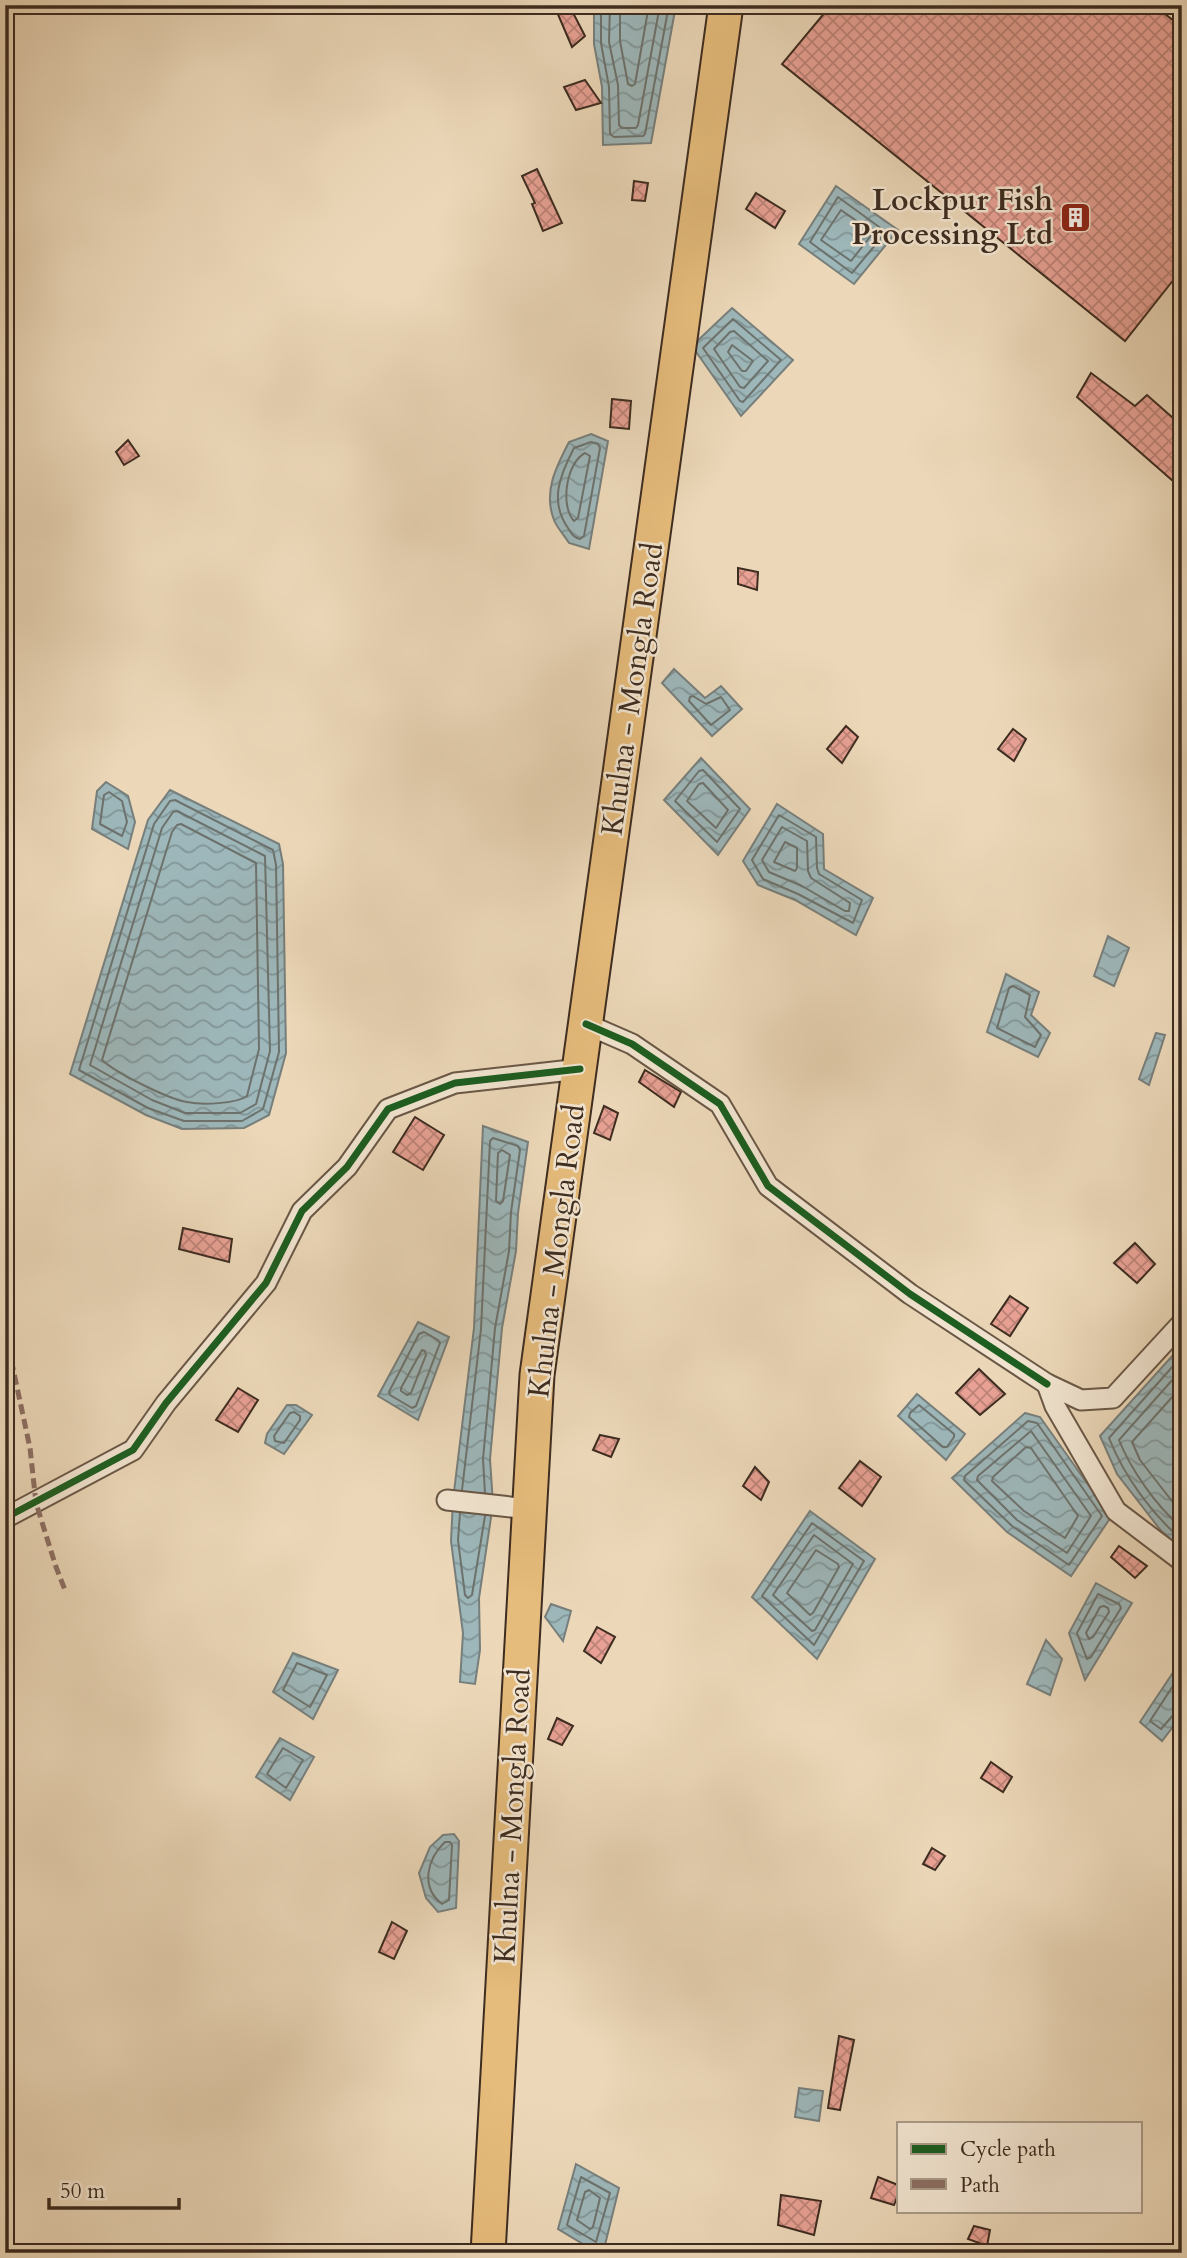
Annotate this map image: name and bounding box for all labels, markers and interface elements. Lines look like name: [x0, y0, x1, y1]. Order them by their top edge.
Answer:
place label: Lockpur Fish Processing Ltd: [852, 180, 1053, 255]
building icon: Lockpur Fish Processing Ltd: [1059, 200, 1093, 234]
street label: Khulna - Mongla Road: [592, 540, 673, 838]
street label: Khulna - Mongla Road: [518, 1102, 595, 1400]
street label: Khulna - Mongla Road: [484, 1667, 541, 1965]
legend: [897, 2122, 1142, 2212]
text: Cycle path: [960, 2135, 1056, 2164]
scale bar: [49, 2167, 178, 2211]
text: Path: [960, 2171, 1000, 2200]
text: 50 m: [60, 2177, 105, 2206]

